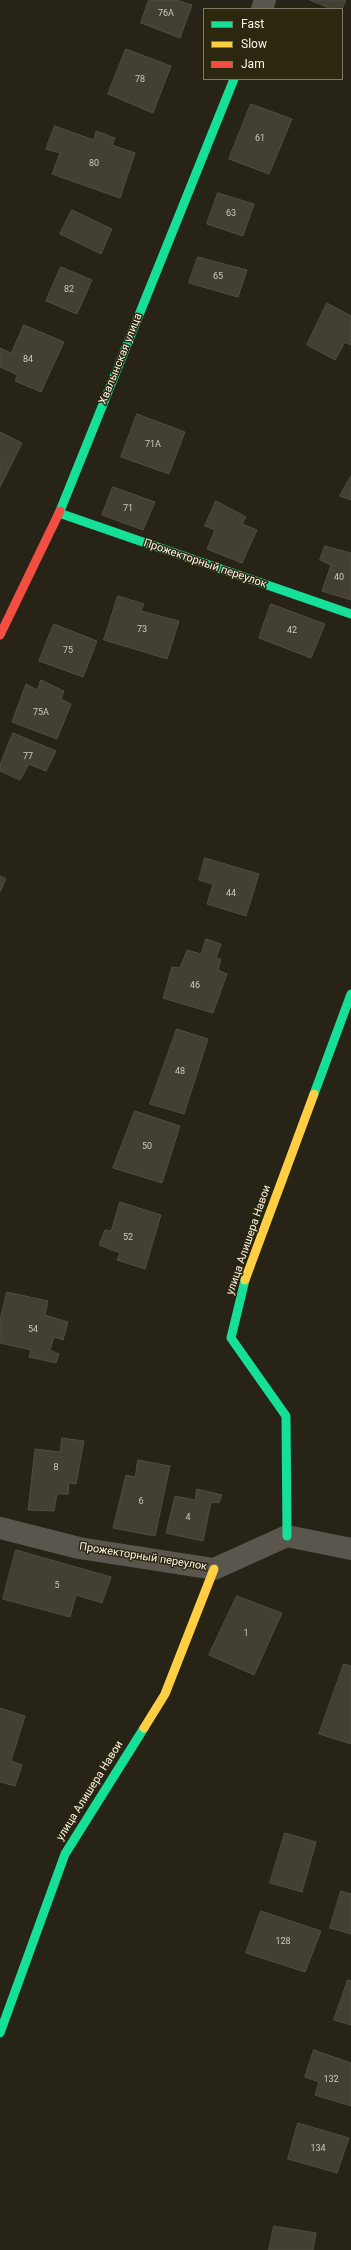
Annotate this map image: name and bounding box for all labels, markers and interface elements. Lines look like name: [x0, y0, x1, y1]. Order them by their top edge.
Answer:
legend: [203, 8, 343, 80]
house number: 76А: [158, 9, 174, 19]
text: Fast: [241, 17, 264, 31]
text: Slow: [241, 37, 267, 51]
text: Jam: [241, 57, 265, 71]
house number: 78: [135, 75, 145, 85]
house number: 61: [255, 134, 265, 144]
house number: 80: [89, 159, 99, 169]
house number: 63: [226, 209, 236, 219]
house number: 65: [213, 272, 223, 282]
house number: 82: [64, 285, 74, 295]
street label: Хвалынская улица: [97, 312, 145, 406]
house number: 84: [23, 355, 33, 365]
house number: 71А: [145, 440, 161, 450]
house number: 71: [123, 504, 133, 514]
street label: Прожекторный переулок: [142, 537, 268, 591]
house number: 40: [334, 573, 344, 583]
house number: 73: [137, 625, 147, 635]
house number: 42: [287, 626, 297, 636]
house number: 75: [63, 646, 73, 656]
house number: 75А: [33, 708, 49, 718]
house number: 77: [23, 752, 33, 762]
house number: 44: [226, 889, 236, 899]
house number: 46: [190, 981, 200, 991]
house number: 48: [175, 1067, 185, 1077]
house number: 50: [142, 1142, 152, 1152]
street label: улица Алишера Навои: [224, 1183, 274, 1297]
house number: 52: [123, 1233, 133, 1243]
house number: 54: [28, 1325, 38, 1335]
house number: 8: [53, 1463, 59, 1473]
house number: 6: [138, 1497, 144, 1507]
house number: 4: [185, 1513, 191, 1523]
street label: Прожекторный переулок: [78, 1540, 208, 1574]
house number: 5: [54, 1581, 60, 1591]
house number: 1: [243, 1629, 249, 1639]
street label: улица Алишера Навои: [54, 1739, 126, 1843]
house number: 128: [275, 1937, 291, 1947]
house number: 132: [323, 2075, 339, 2085]
house number: 134: [310, 2144, 326, 2154]

